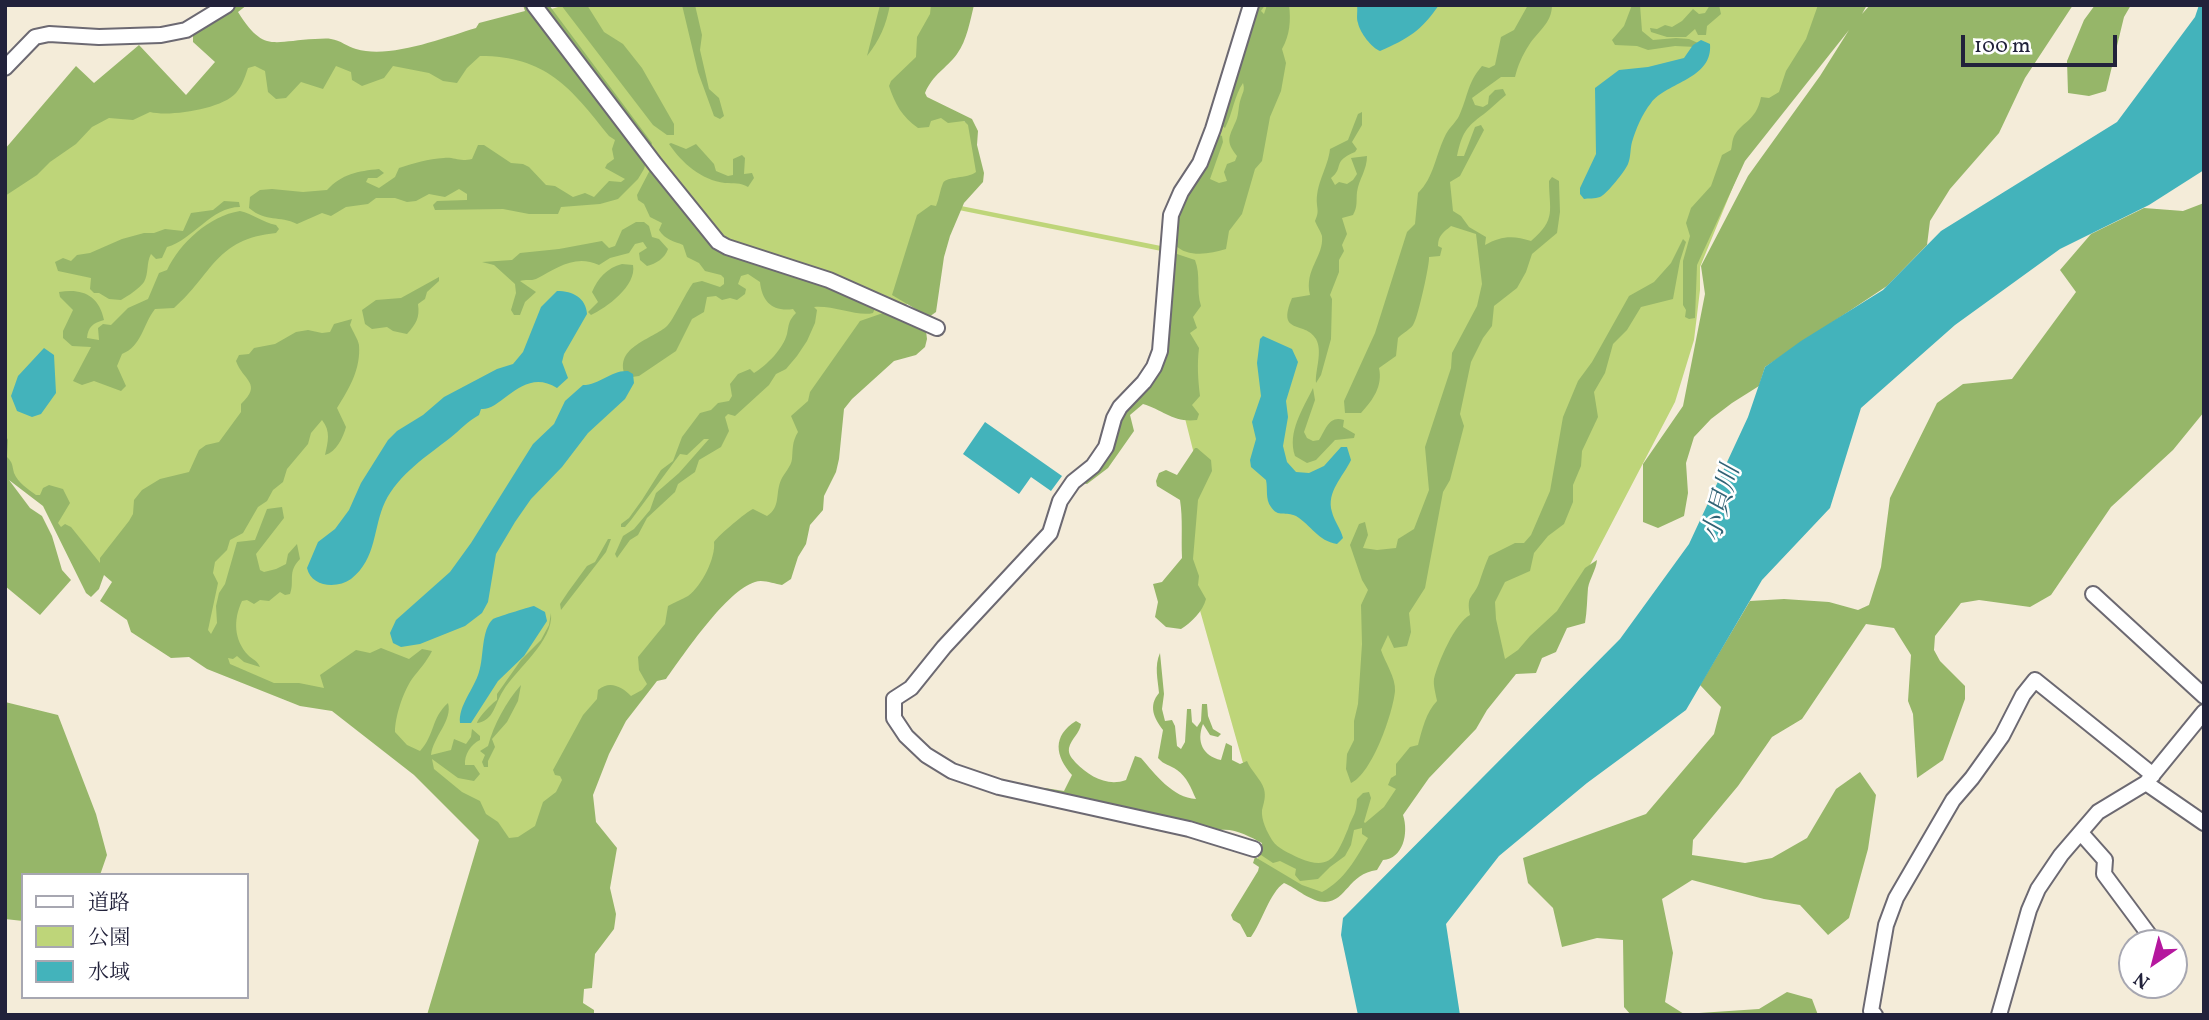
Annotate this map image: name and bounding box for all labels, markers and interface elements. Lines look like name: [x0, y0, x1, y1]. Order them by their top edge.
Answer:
scale bar: [1964, 21, 2120, 65]
text: 100 m: [1974, 32, 2031, 61]
water label: 小貝川: [1699, 462, 1749, 546]
legend: [21, 873, 248, 999]
text: 道路: [88, 889, 130, 918]
text: 公園: [88, 924, 130, 953]
north arrow: [2118, 929, 2188, 999]
text: 水域: [88, 959, 130, 988]
text: N: [2129, 965, 2155, 994]

